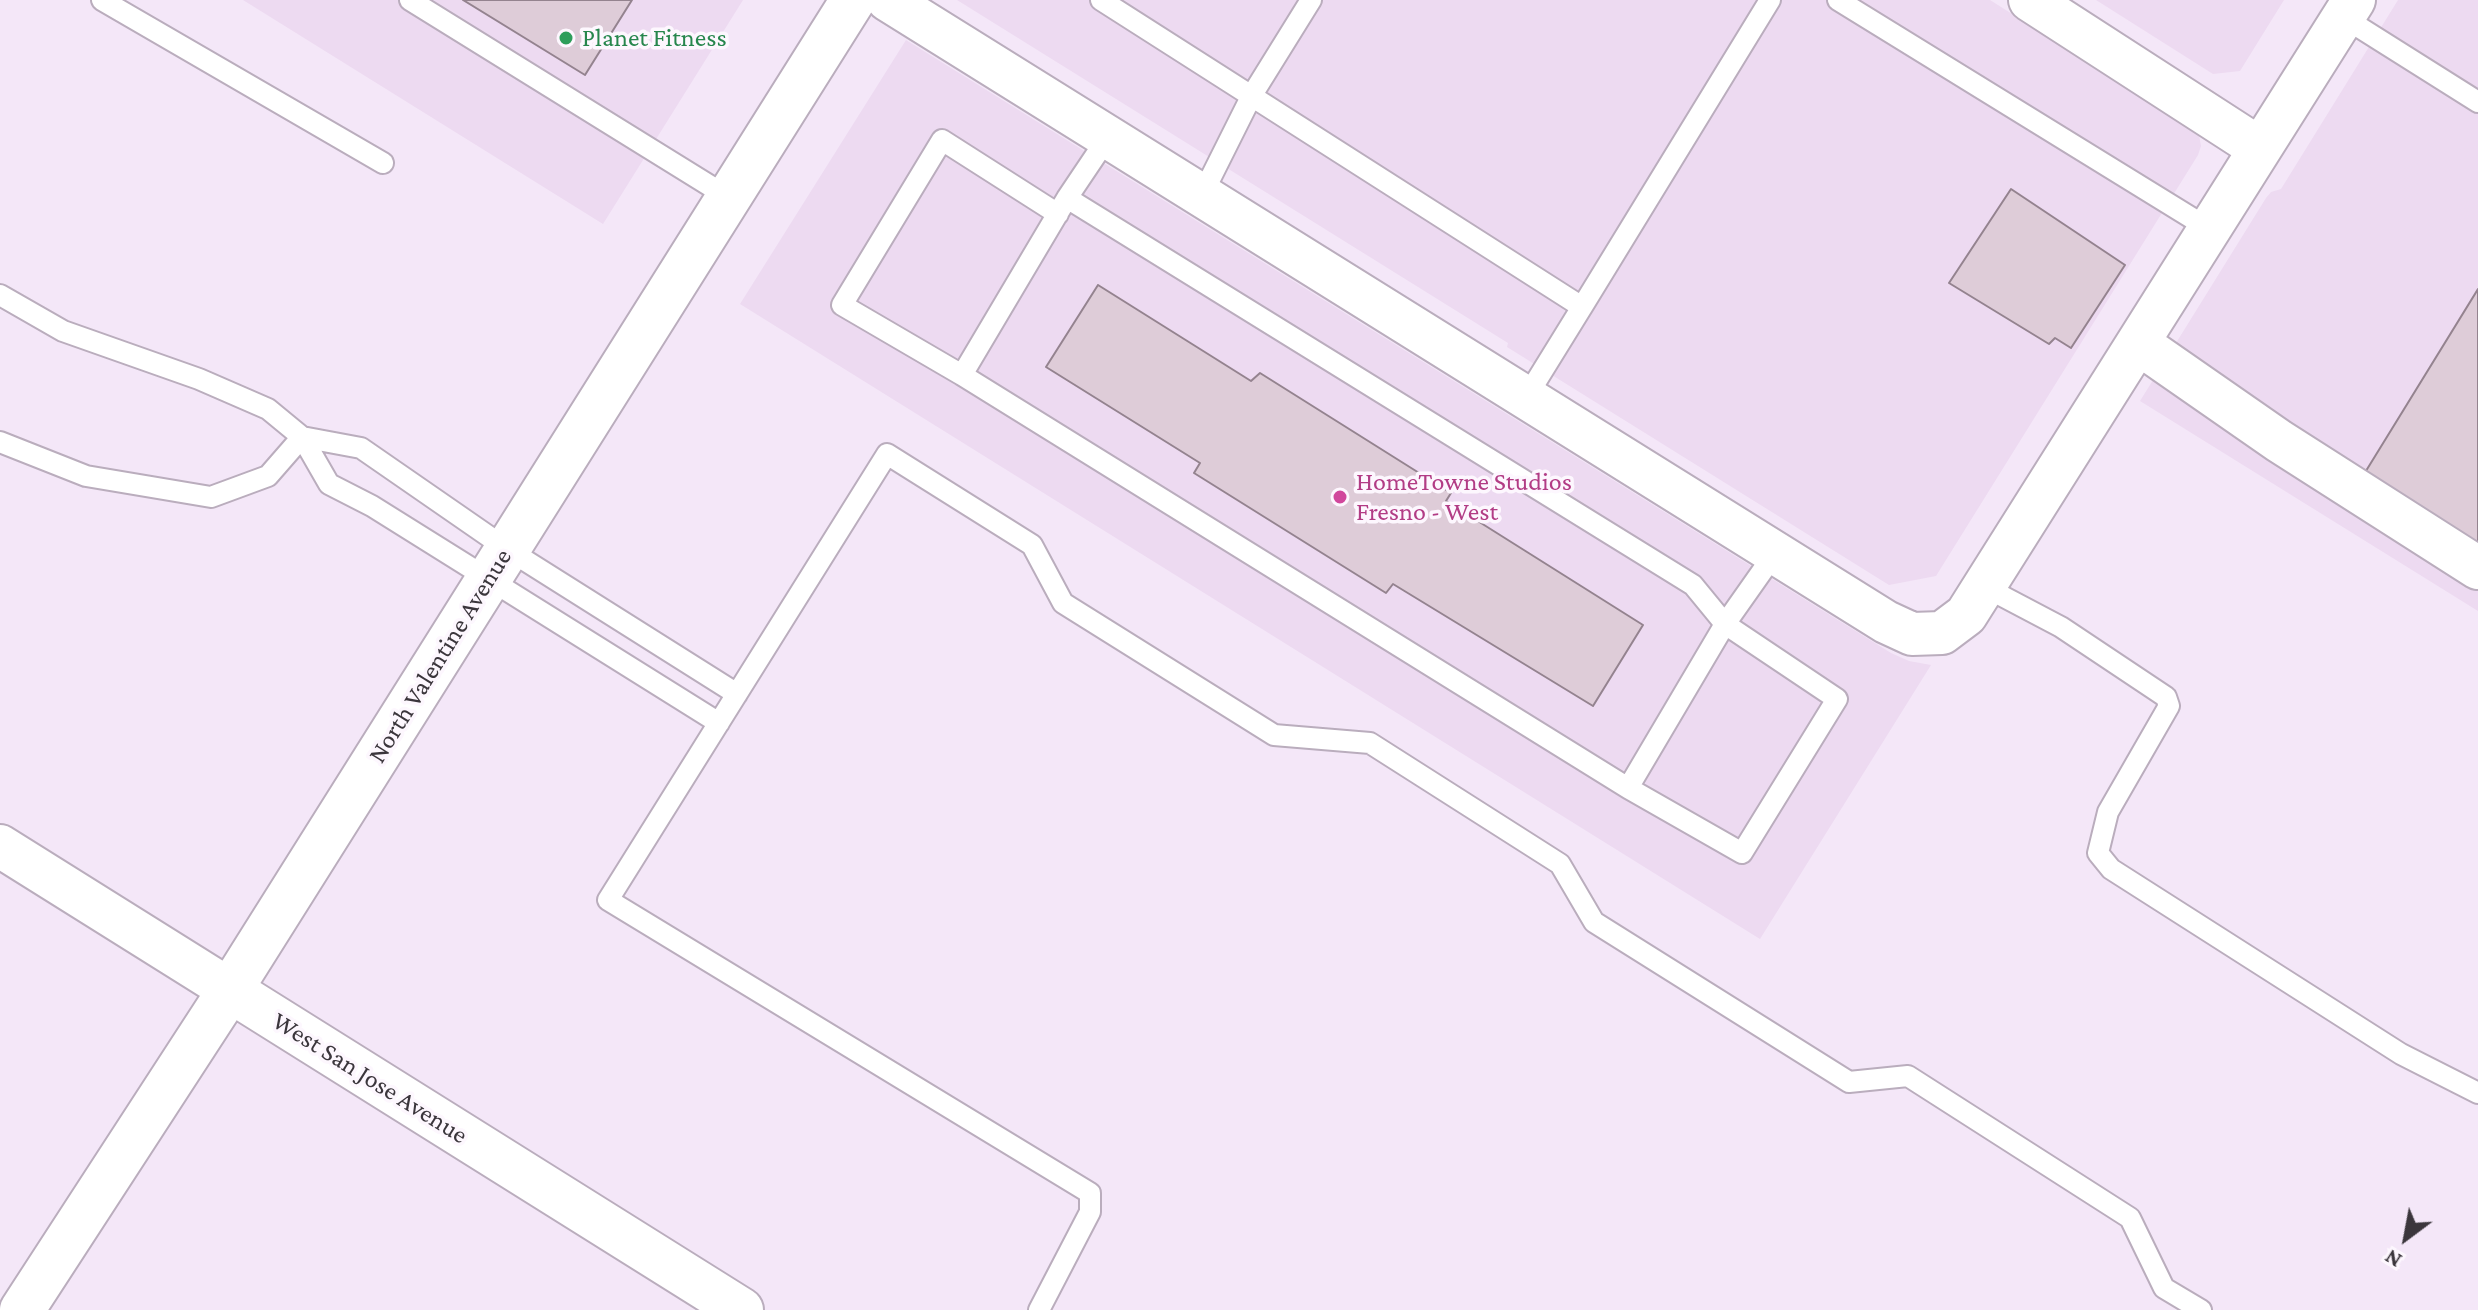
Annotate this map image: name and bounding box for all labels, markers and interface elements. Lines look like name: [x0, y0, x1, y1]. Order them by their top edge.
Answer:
place label: Planet Fitness: [582, 22, 727, 54]
marker: Planet Fitness: [557, 29, 575, 47]
place label: HomeTowne Studios Fresno - West: [1356, 466, 1572, 528]
marker: HomeTowne Studios Fresno - West: [1331, 488, 1349, 506]
street label: North Valentine Avenue: [361, 543, 519, 769]
street label: West San Jose Avenue: [266, 1005, 474, 1151]
north arrow: [2366, 1198, 2446, 1278]
text: N: [2380, 1244, 2406, 1273]

